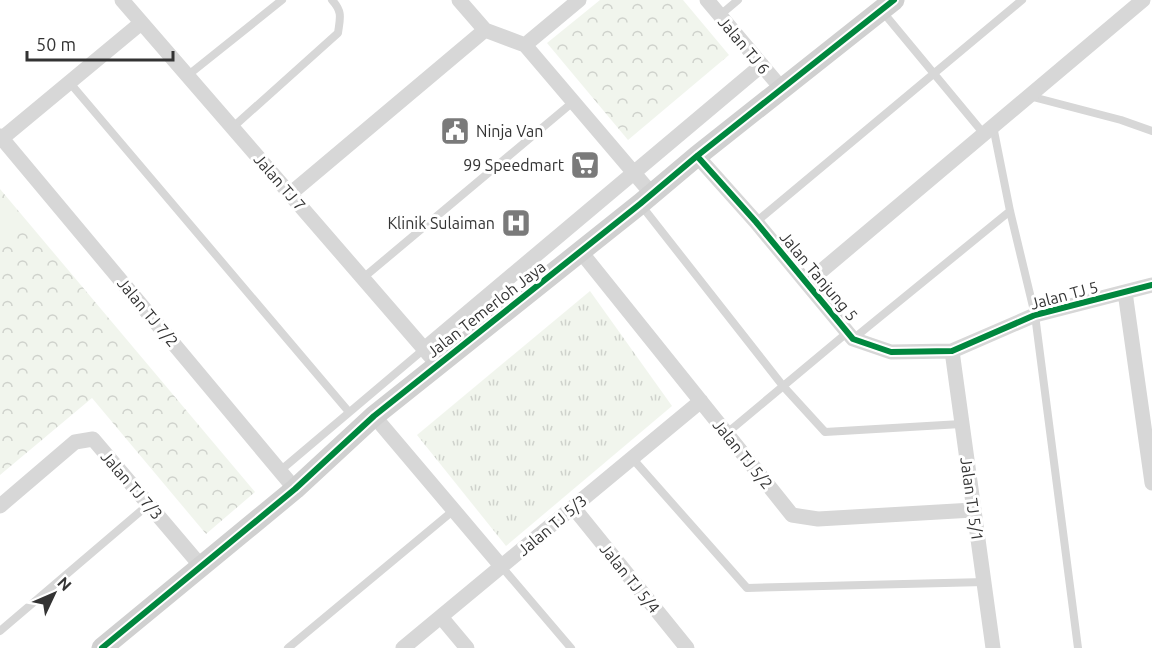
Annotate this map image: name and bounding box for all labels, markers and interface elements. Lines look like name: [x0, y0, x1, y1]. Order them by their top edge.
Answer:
street label: Jalan TJ 6: [715, 13, 773, 77]
scale bar: [27, 24, 172, 62]
text: 50 m: [36, 34, 76, 54]
public building icon: Ninja Van: [439, 115, 471, 147]
place label: Ninja Van: [476, 122, 543, 140]
supermarket icon: 99 Speedmart: [569, 149, 601, 181]
street label: Jalan TJ 7: [250, 150, 310, 214]
place label: 99 Speedmart: [463, 156, 565, 174]
hospital icon: Klinik Sulaiman: [500, 207, 532, 239]
place label: Klinik Sulaiman: [387, 214, 495, 232]
street label: Jalan Tanjung 5: [776, 228, 862, 324]
street label: Jalan Temerloh Jaya: [423, 257, 549, 361]
street label: Jalan TJ 7/2: [114, 274, 182, 350]
street label: Jalan TJ 5: [1028, 277, 1100, 313]
street label: Jalan TJ 5/2: [709, 416, 777, 492]
street label: Jalan TJ 7/3: [98, 447, 166, 523]
street label: Jalan TJ 5/1: [957, 456, 987, 542]
street label: Jalan TJ 5/3: [514, 491, 590, 559]
street label: Jalan TJ 5/4: [596, 540, 664, 616]
north arrow: [24, 564, 84, 624]
text: N: [54, 573, 75, 594]

